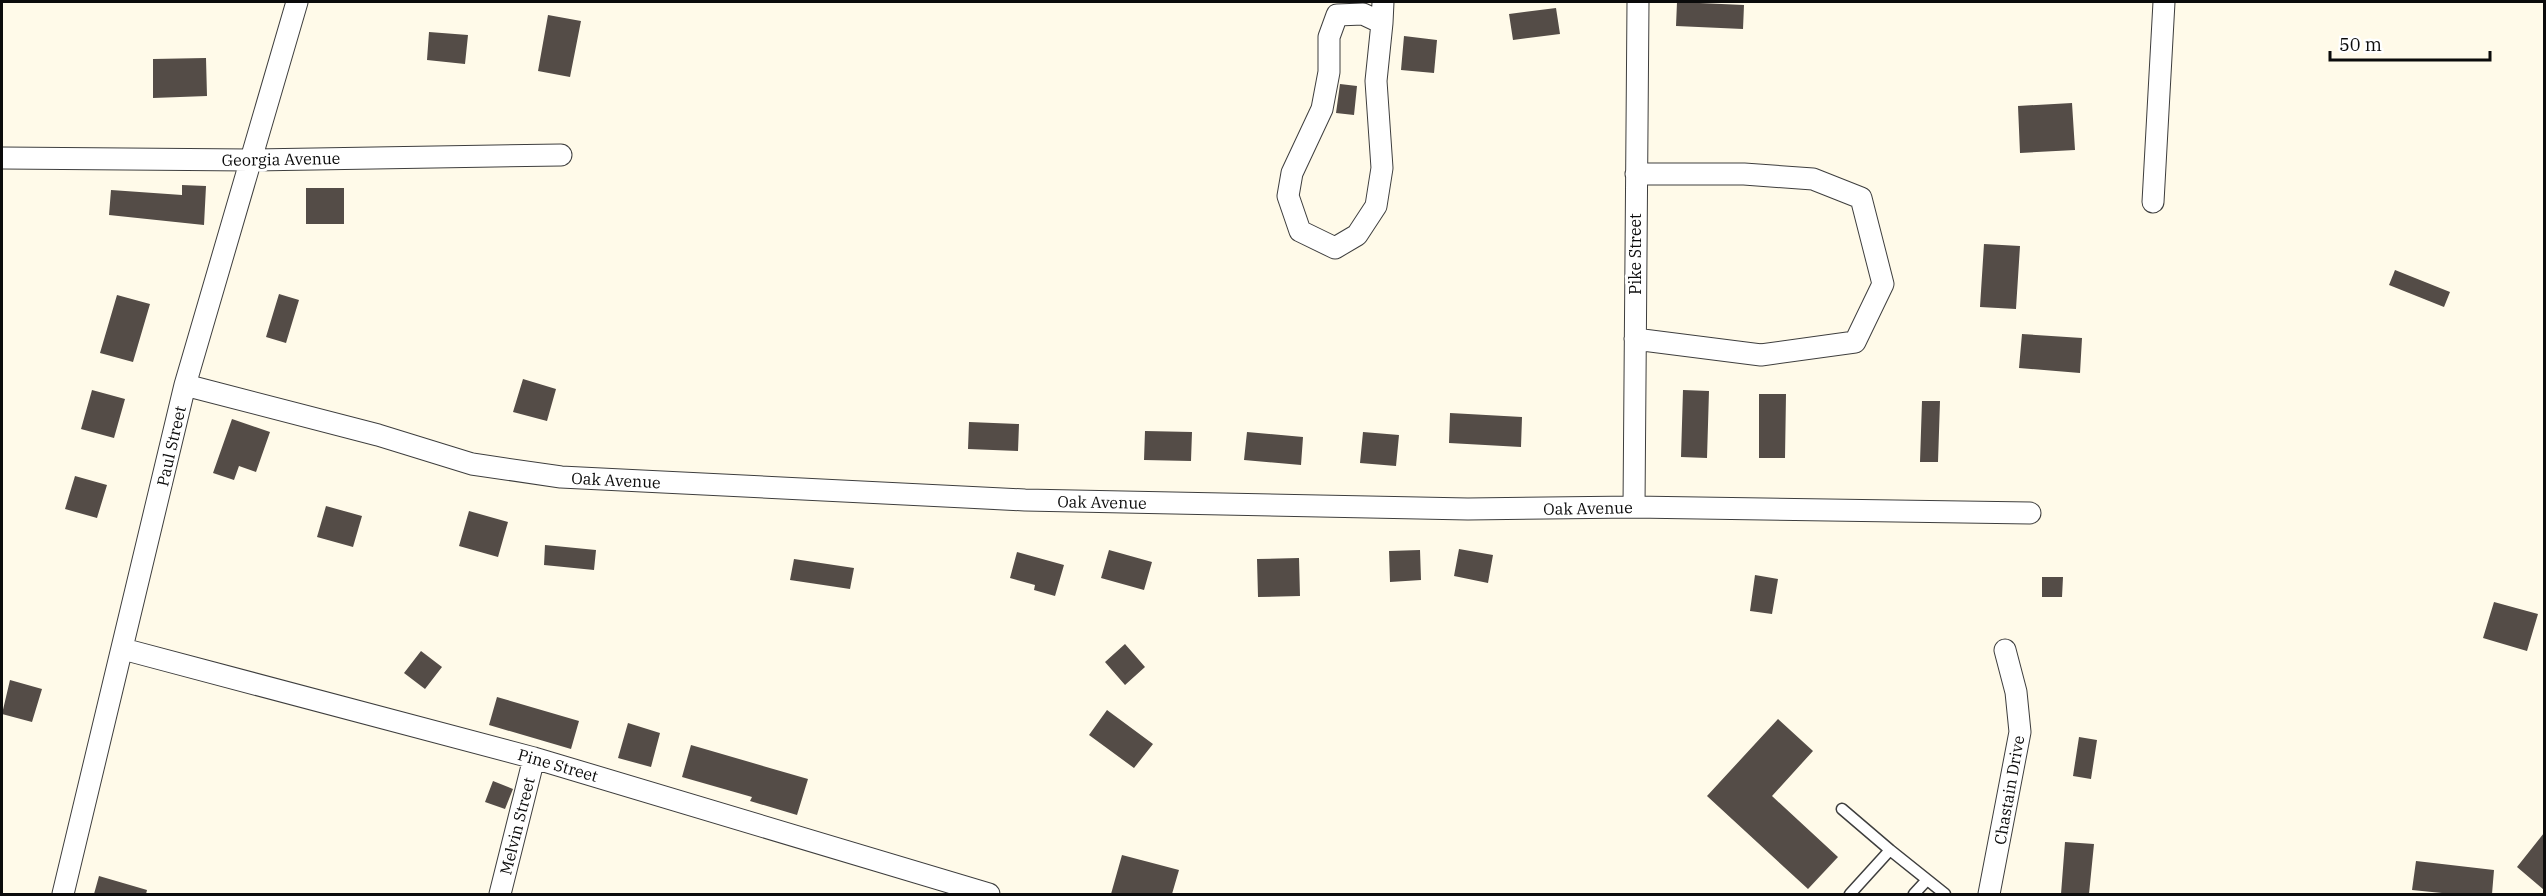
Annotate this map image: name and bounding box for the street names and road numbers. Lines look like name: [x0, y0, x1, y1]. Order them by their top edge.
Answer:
street label: Georgia Avenue: [221, 148, 341, 170]
street label: Pike Street: [1625, 213, 1645, 295]
street label: Paul Street: [152, 404, 190, 488]
street label: Oak Avenue: [571, 468, 661, 492]
street label: Oak Avenue: [1057, 491, 1147, 513]
street label: Oak Avenue: [1543, 497, 1633, 519]
street label: Chastain Drive: [1990, 734, 2028, 846]
street label: Pine Street: [516, 744, 601, 786]
street label: Melvin Street: [495, 775, 539, 877]

